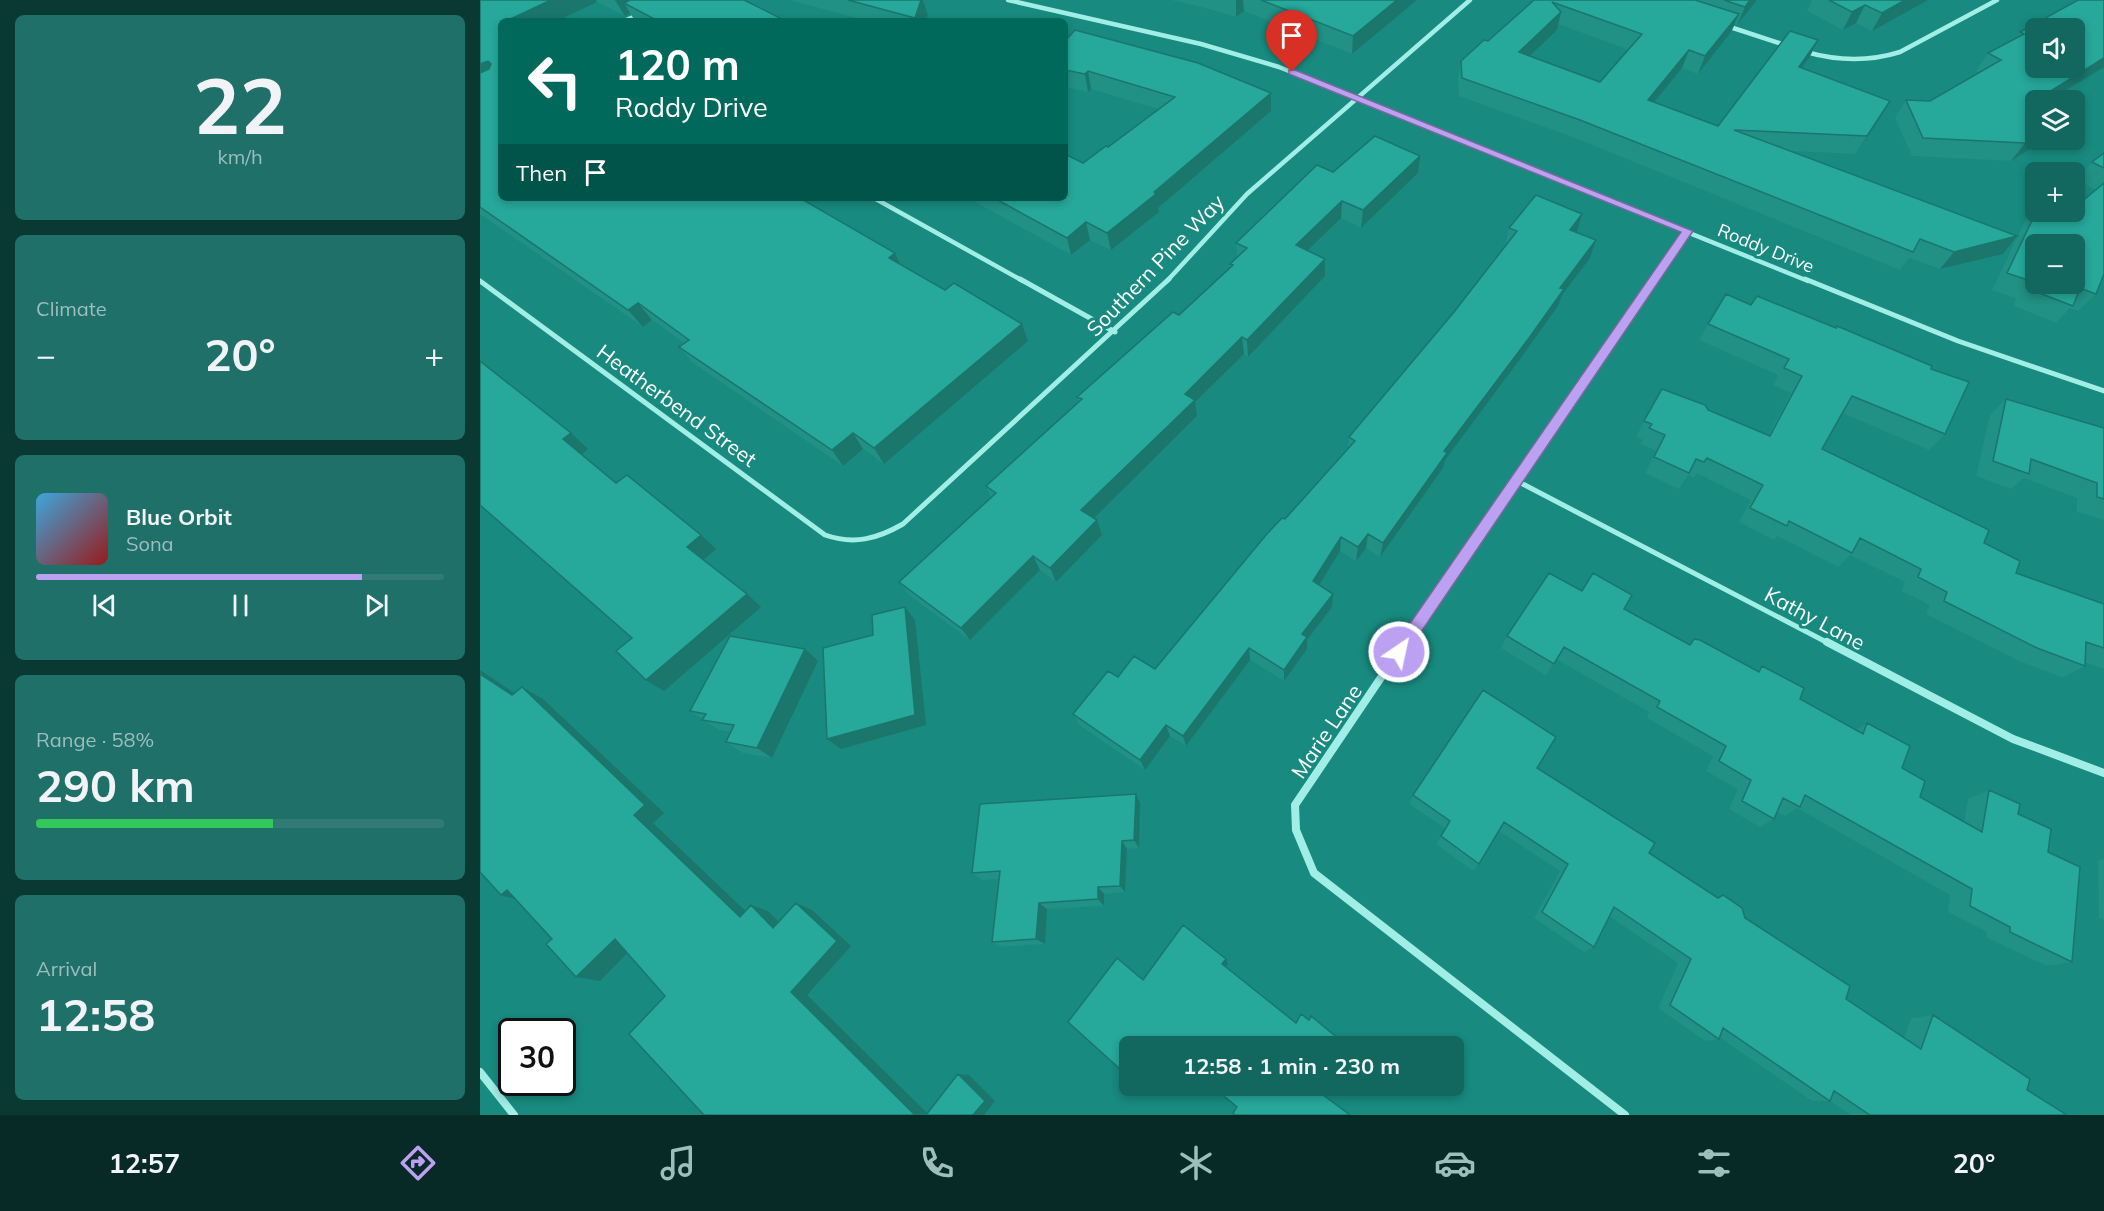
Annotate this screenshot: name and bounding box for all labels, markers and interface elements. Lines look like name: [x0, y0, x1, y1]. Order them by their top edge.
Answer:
pin: [1266, 10, 1317, 72]
map controls: [2025, 18, 2085, 294]
button: sound: [2025, 18, 2085, 78]
icon: arrive: [1275, 19, 1308, 52]
text: 120 m: [615, 38, 740, 91]
icon: left: [516, 42, 594, 120]
text: 22: [193, 56, 287, 154]
text: Roddy Drive: [615, 90, 768, 124]
button: layers: [2025, 90, 2085, 150]
text: km/h: [217, 144, 263, 169]
icon: arrive: [579, 156, 612, 189]
text: Then: [516, 159, 567, 187]
button: +: [2025, 162, 2085, 222]
street label: Southern Pine Way: [1081, 189, 1229, 341]
street label: Roddy Drive: [1714, 218, 1818, 278]
button: −: [2025, 234, 2085, 294]
text: Climate: [36, 296, 107, 321]
text: 20°: [204, 326, 276, 382]
text: −: [36, 334, 56, 375]
text: +: [424, 334, 444, 375]
street label: Heatherbend Street: [592, 338, 762, 472]
text: Blue Orbit: [126, 503, 232, 531]
text: Sona: [126, 531, 174, 556]
street label: Kathy Lane: [1760, 581, 1870, 655]
icon: previous: [88, 589, 121, 622]
icon: pause: [224, 589, 257, 622]
icon: next: [360, 589, 393, 622]
position arrow: [1367, 620, 1431, 684]
street label: Marie Lane: [1285, 679, 1367, 783]
text: Range · 58%: [36, 727, 154, 752]
text: 290 km: [36, 757, 195, 813]
text: Arrival: [36, 956, 97, 981]
text: 12:58: [36, 986, 155, 1042]
speed limit sign: 30: [498, 1018, 576, 1096]
text: 12:58 · 1 min · 230 m: [1183, 1052, 1400, 1080]
icon: directions: [397, 1142, 439, 1184]
icon: music: [657, 1142, 699, 1184]
icon: phone: [916, 1142, 958, 1184]
icon: climate: [1175, 1142, 1217, 1184]
icon: car: [1434, 1142, 1476, 1184]
icon: filters: [1693, 1142, 1735, 1184]
text: 12:57: [109, 1146, 180, 1180]
text: 20°: [1953, 1146, 1995, 1180]

